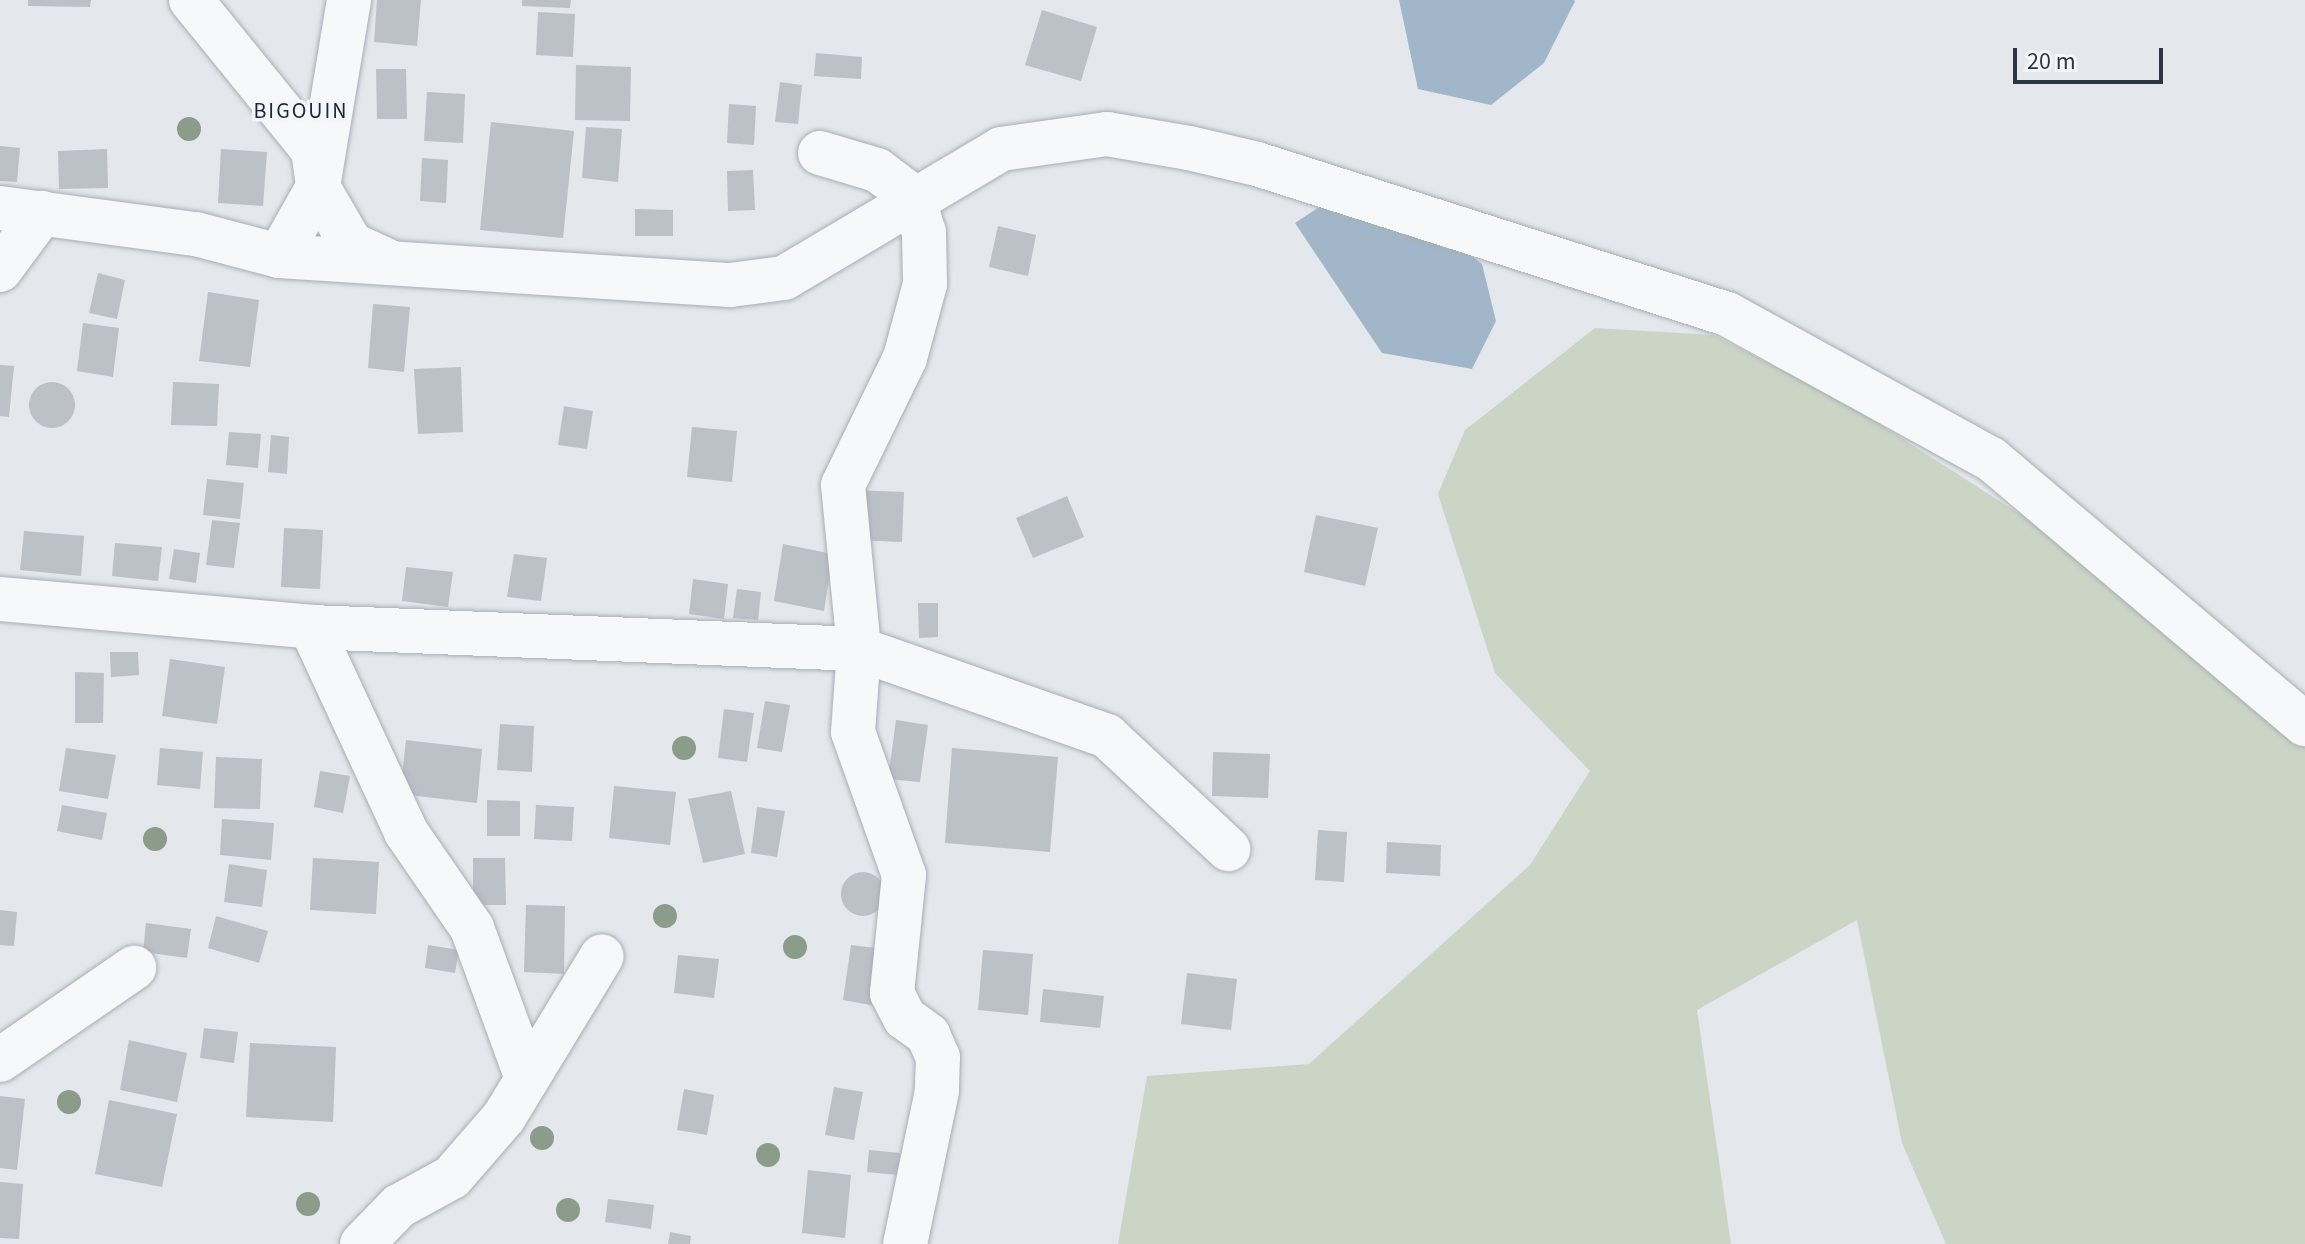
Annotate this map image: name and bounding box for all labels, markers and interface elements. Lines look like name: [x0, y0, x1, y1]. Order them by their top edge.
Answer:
scale bar: [2017, 32, 2167, 82]
text: 20 m: [2027, 44, 2076, 79]
district label: BIGOUIN: [253, 99, 349, 125]

